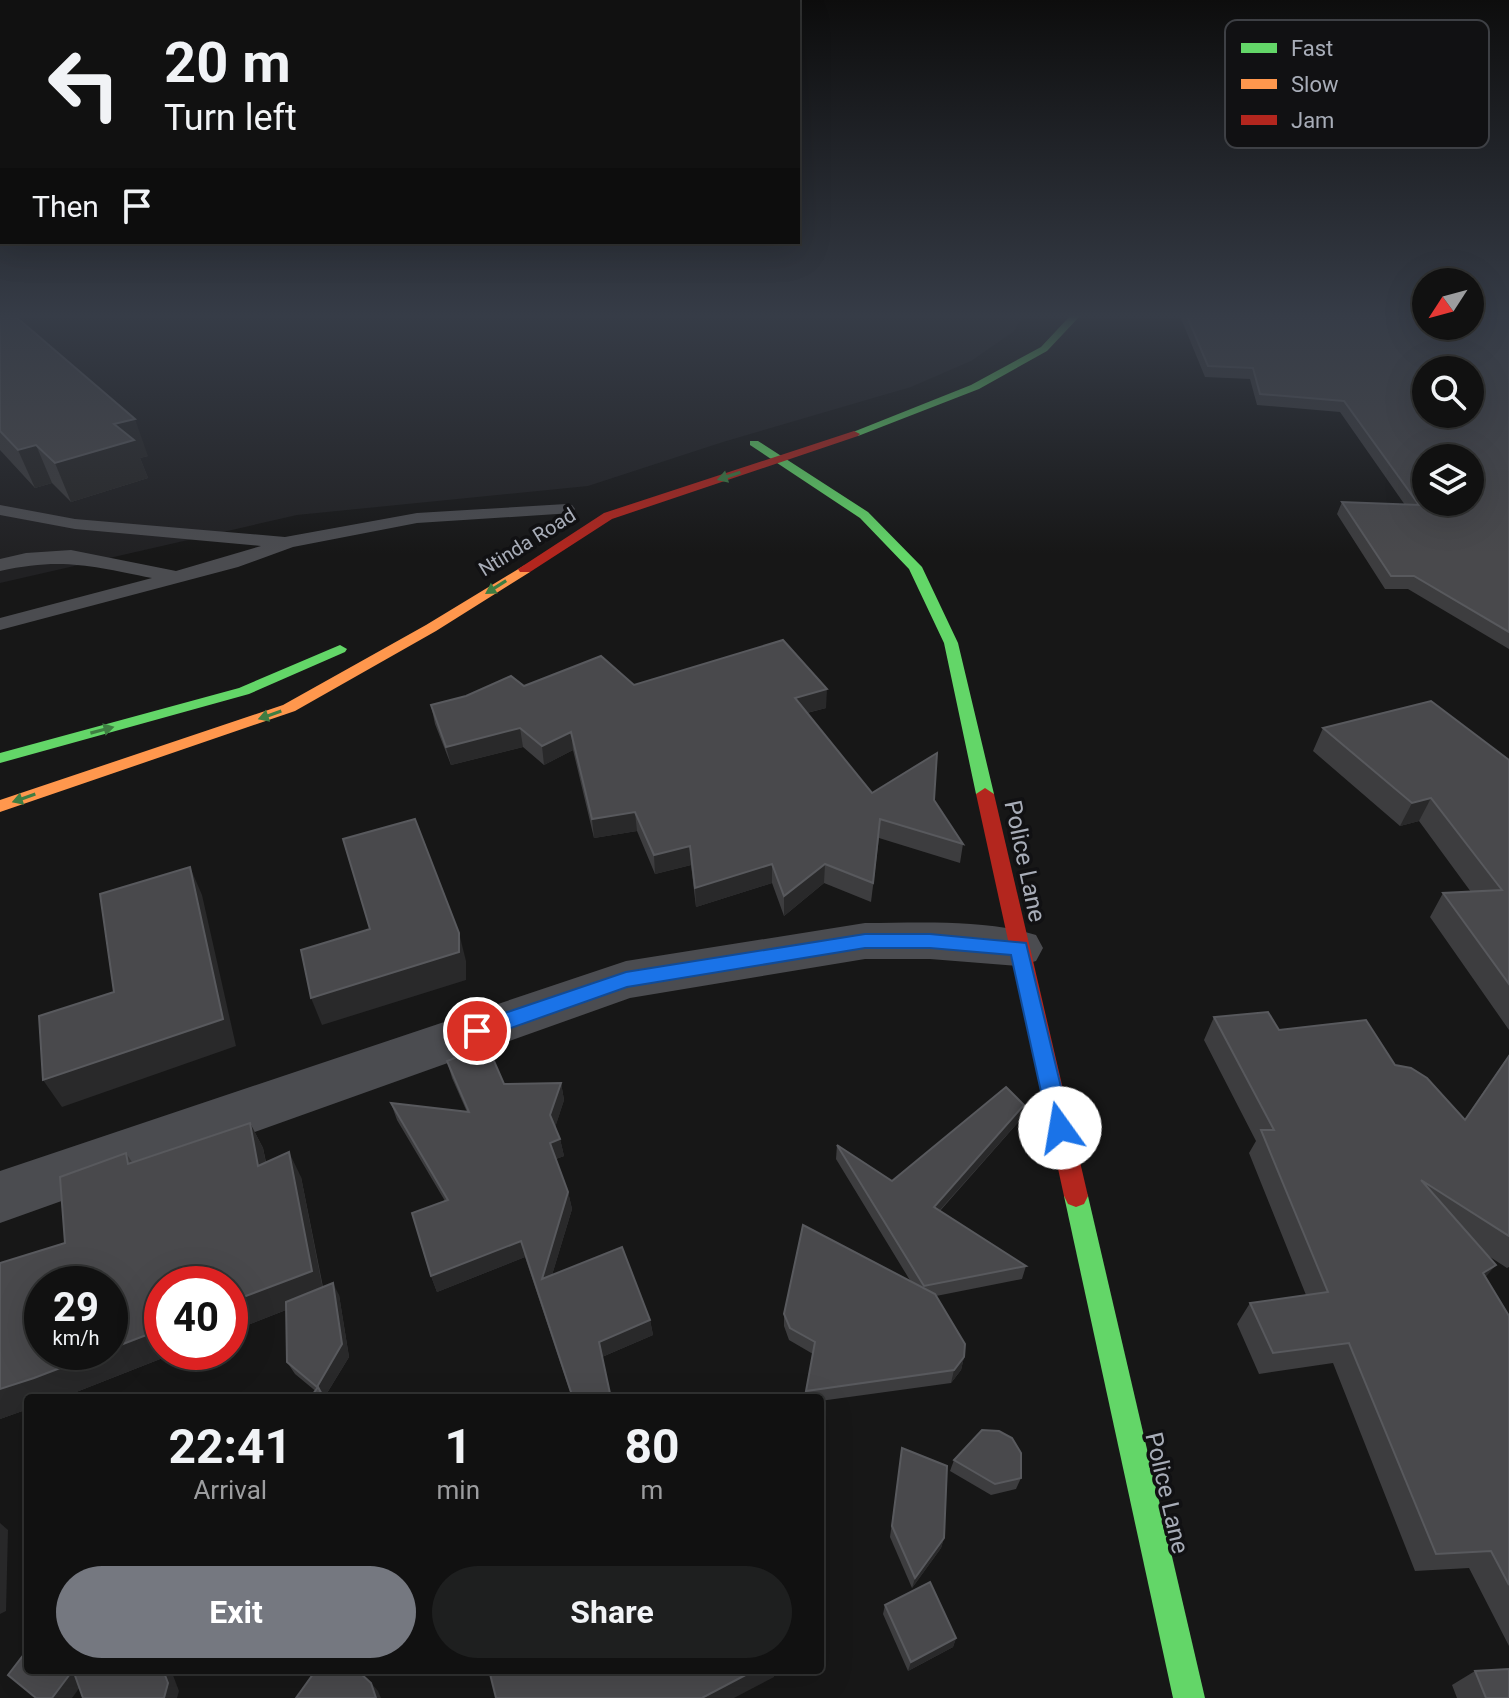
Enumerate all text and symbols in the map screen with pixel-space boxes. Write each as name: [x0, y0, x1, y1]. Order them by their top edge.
legend: [1225, 20, 1489, 148]
text: 20 m: [164, 30, 291, 96]
icon: left: [32, 32, 136, 136]
text: Fast: [1291, 36, 1333, 61]
text: Slow: [1291, 72, 1339, 97]
text: Turn left: [164, 97, 297, 139]
text: Jam: [1291, 108, 1334, 133]
icon: arrive: [115, 184, 159, 228]
text: Then: [32, 189, 99, 224]
north arrow: [1412, 268, 1484, 340]
map controls: [1412, 268, 1484, 516]
button: search: [1412, 356, 1484, 428]
button: layers: [1412, 444, 1484, 516]
one-way arrow: [717, 470, 741, 483]
street label: Ntinda Road: [474, 503, 580, 581]
one-way arrow: [485, 580, 507, 594]
one-way arrow: [258, 709, 282, 721]
one-way arrow: [90, 723, 115, 735]
one-way arrow: [11, 792, 35, 804]
street label: Police Lane: [998, 798, 1052, 924]
pin: [443, 997, 511, 1065]
icon: arrive: [455, 1009, 499, 1053]
position arrow: [1018, 1086, 1102, 1170]
speed limit sign: 40: [144, 1266, 248, 1370]
text: 29: [53, 1284, 99, 1331]
text: km/h: [53, 1326, 99, 1350]
text: 22:41: [168, 1418, 292, 1475]
text: 1: [445, 1418, 472, 1475]
text: 80: [624, 1418, 680, 1475]
street label: Police Lane: [1139, 1430, 1195, 1556]
text: Arrival: [193, 1475, 267, 1505]
text: min: [437, 1475, 480, 1505]
text: m: [641, 1475, 663, 1505]
button: Exit: [56, 1566, 416, 1658]
button: Share: [432, 1566, 792, 1658]

